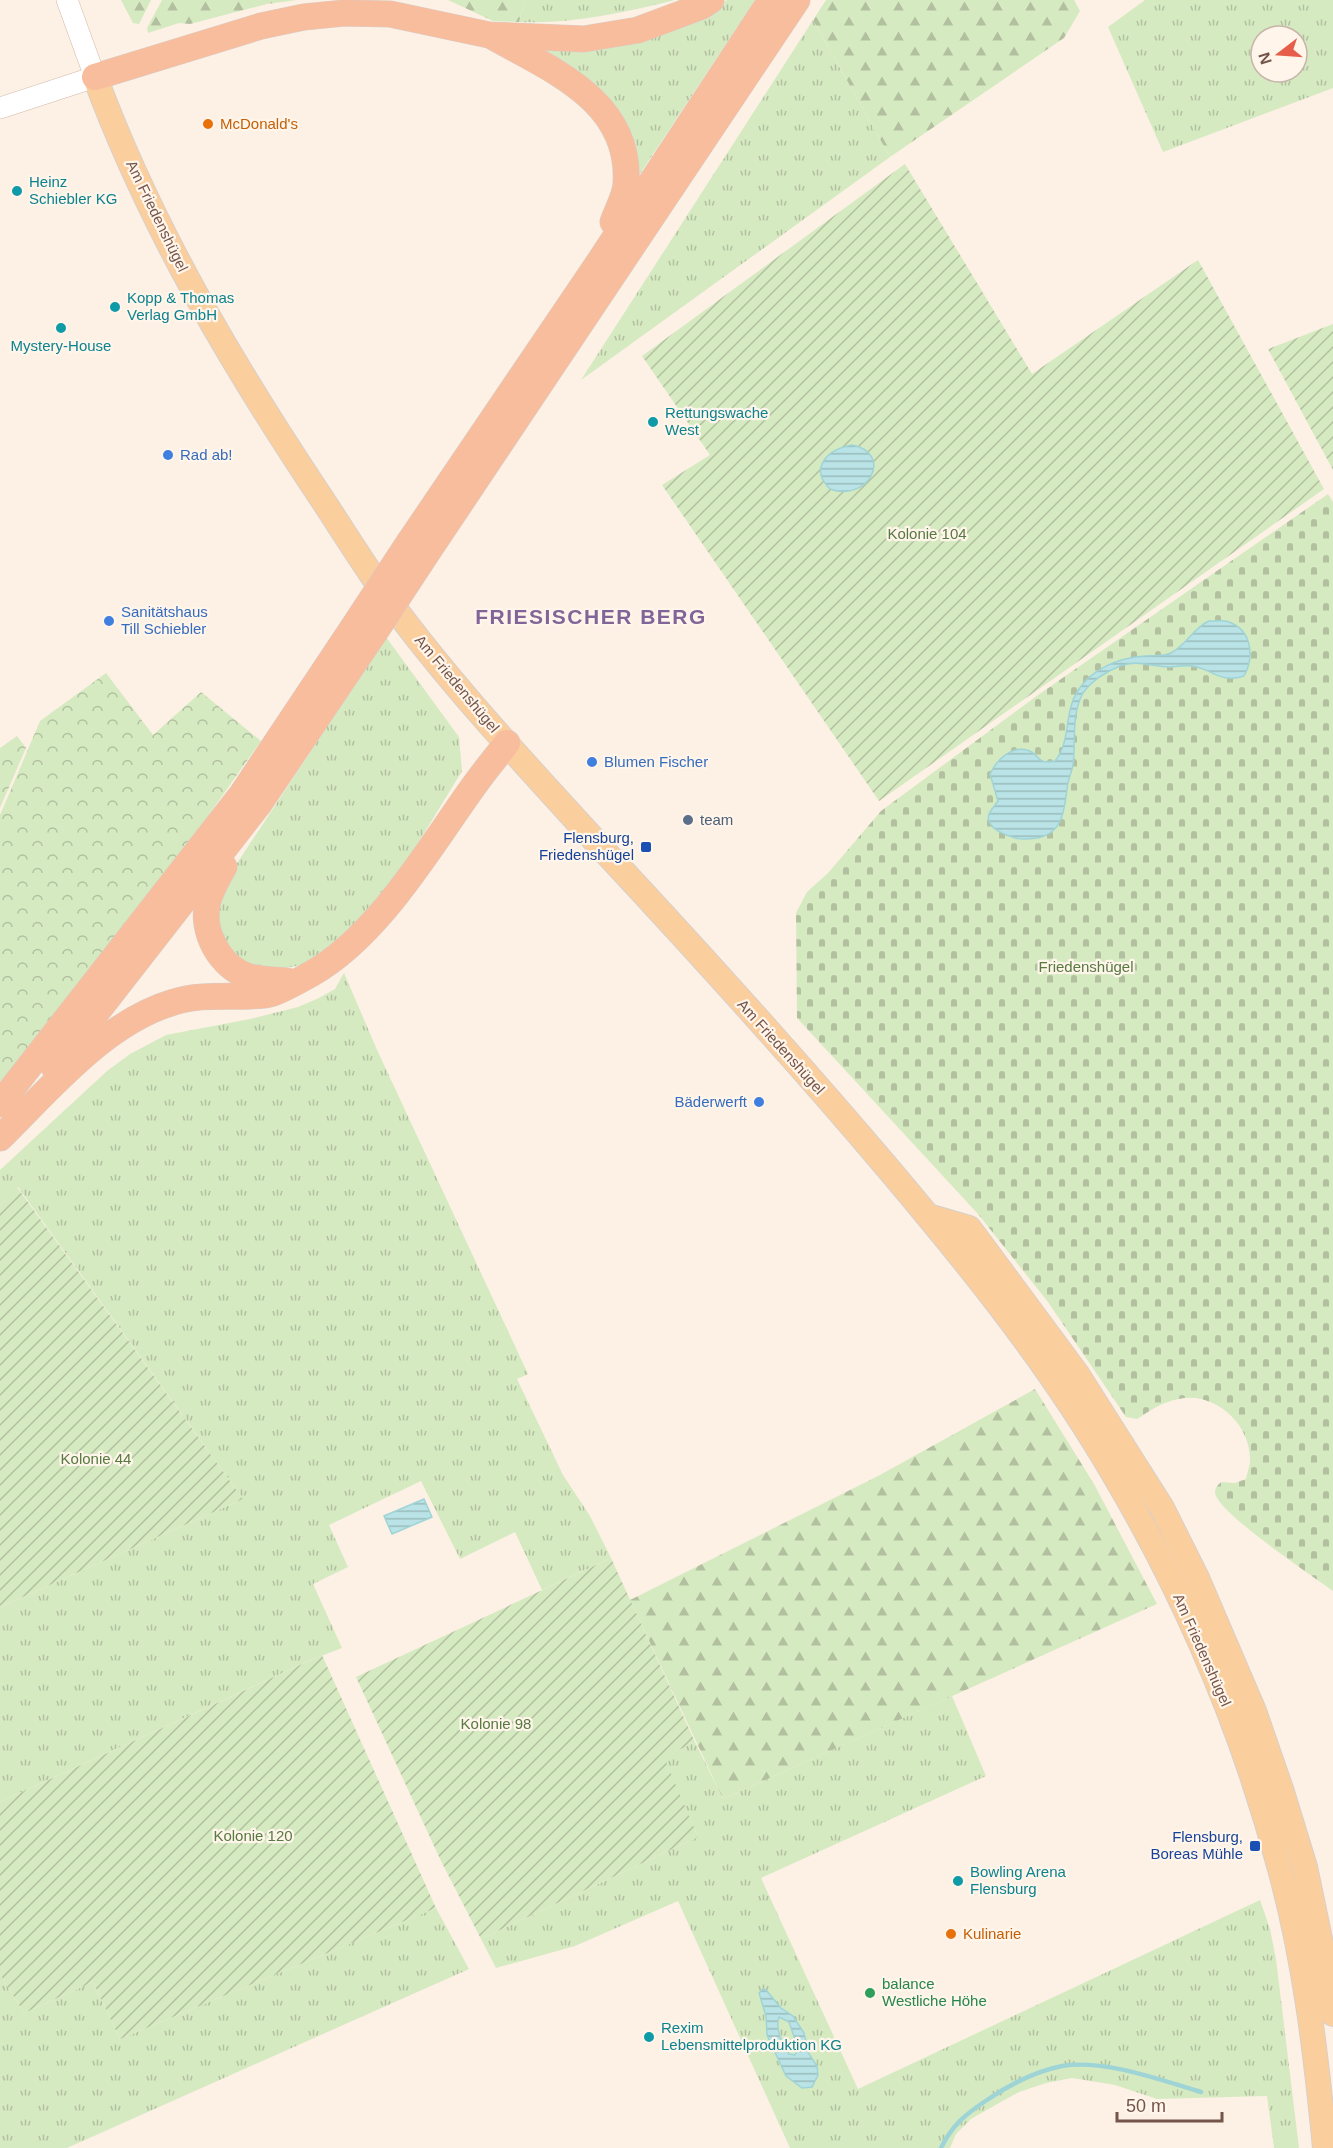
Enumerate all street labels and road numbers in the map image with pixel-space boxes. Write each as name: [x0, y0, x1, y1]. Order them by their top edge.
street label: Am Friedenshügel: [123, 157, 192, 274]
street label: Am Friedenshügel: [412, 632, 503, 736]
street label: Am Friedenshügel: [734, 996, 828, 1098]
street label: Am Friedenshügel: [1170, 1591, 1235, 1709]

